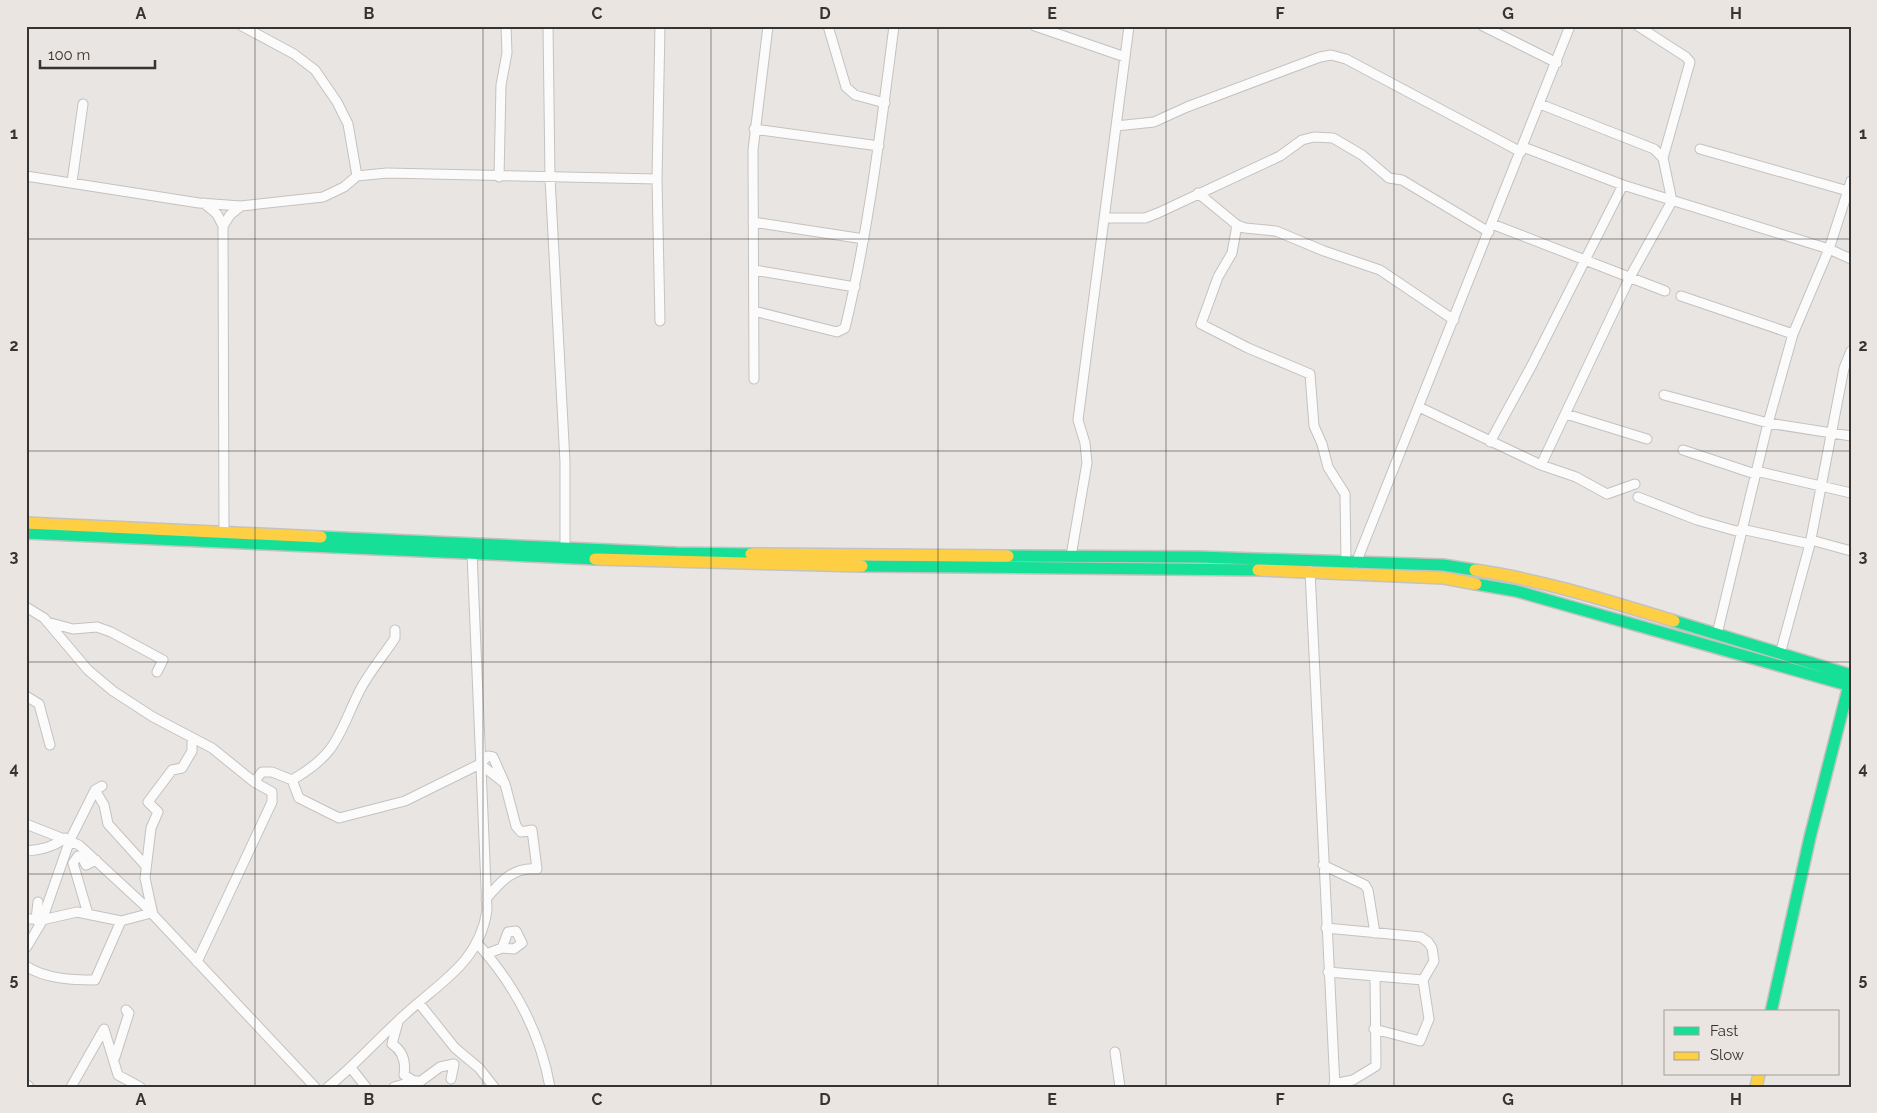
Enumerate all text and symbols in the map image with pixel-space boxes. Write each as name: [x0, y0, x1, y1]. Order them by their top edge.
text: A: [136, 4, 147, 23]
text: B: [364, 4, 375, 23]
text: C: [592, 4, 603, 23]
text: D: [819, 4, 831, 23]
text: E: [1047, 4, 1057, 23]
text: F: [1275, 4, 1285, 23]
text: G: [1502, 4, 1514, 23]
text: H: [1730, 4, 1742, 23]
scale bar: [40, 38, 155, 70]
text: 100 m: [48, 46, 90, 64]
text: 1: [10, 124, 18, 143]
text: 1: [1859, 124, 1867, 143]
text: 2: [9, 336, 19, 355]
text: 2: [1858, 336, 1868, 355]
text: 3: [10, 547, 19, 566]
text: 3: [1859, 547, 1868, 566]
text: 4: [9, 759, 19, 778]
text: 4: [1858, 759, 1868, 778]
text: 5: [10, 970, 19, 989]
text: 5: [1859, 970, 1868, 989]
legend: [1664, 1010, 1840, 1076]
text: Fast: [1710, 1022, 1738, 1040]
text: Slow: [1710, 1046, 1744, 1064]
text: A: [136, 1090, 147, 1109]
text: B: [364, 1090, 375, 1109]
text: C: [592, 1090, 603, 1109]
text: D: [819, 1090, 831, 1109]
text: E: [1047, 1090, 1057, 1109]
text: F: [1275, 1090, 1285, 1109]
text: G: [1502, 1090, 1514, 1109]
text: H: [1730, 1090, 1742, 1109]

